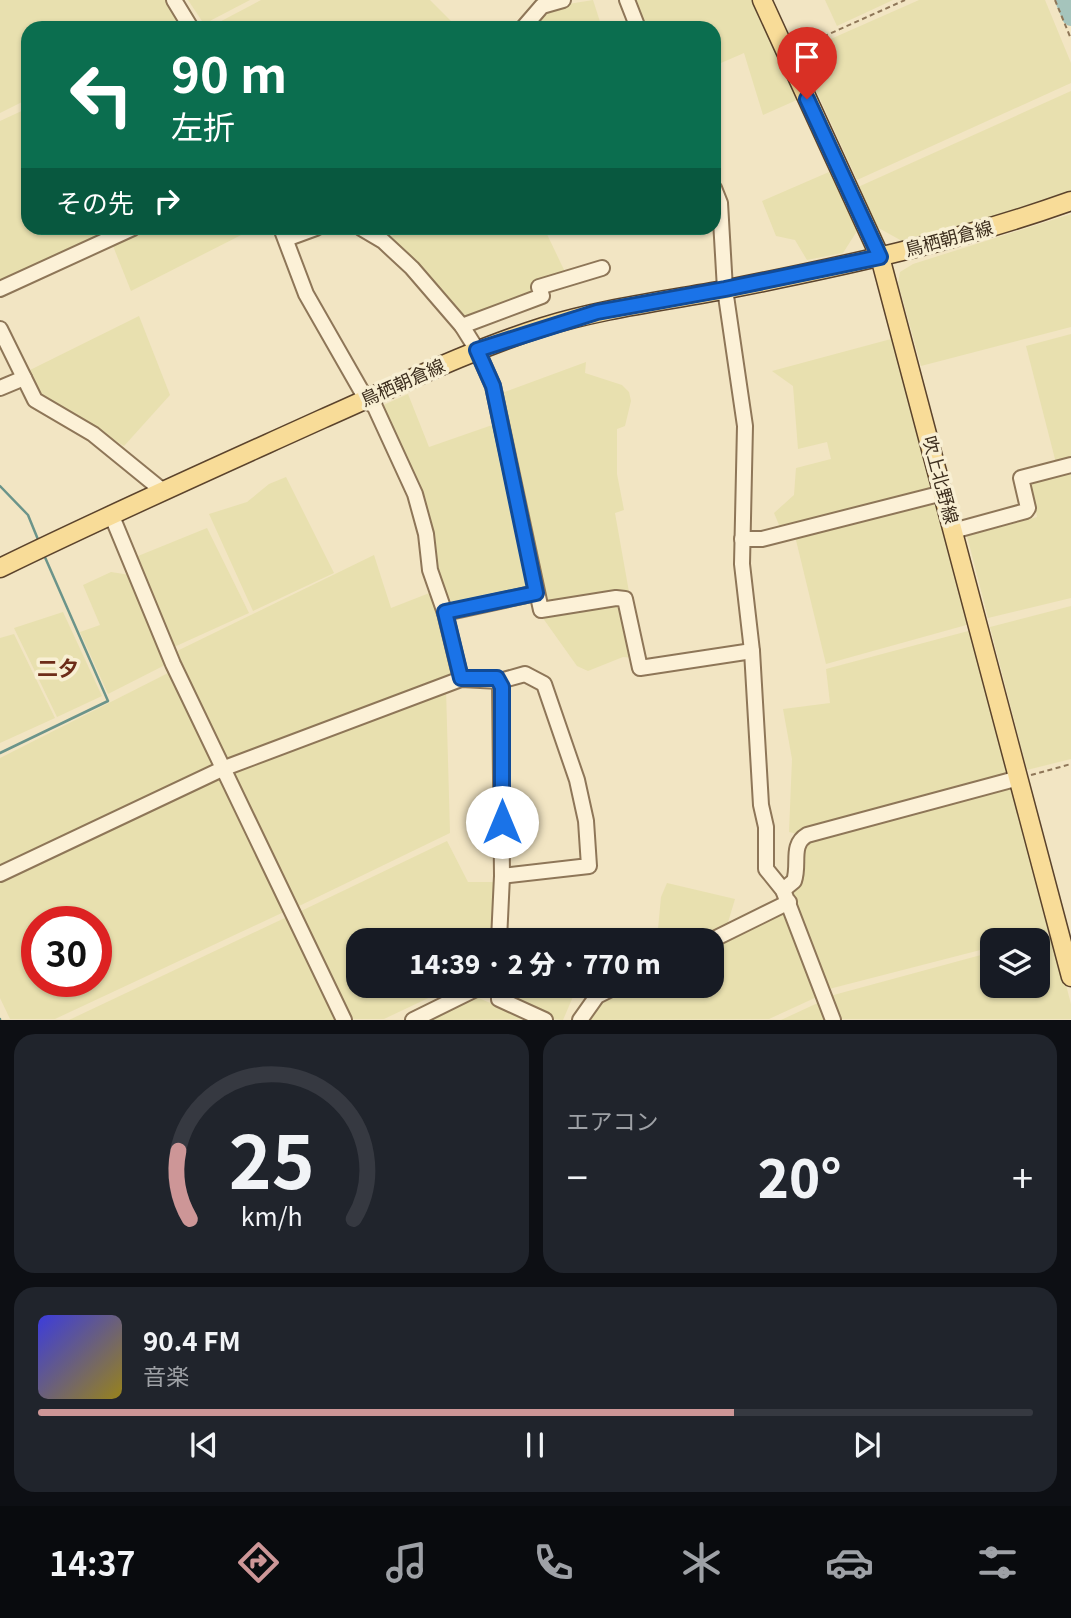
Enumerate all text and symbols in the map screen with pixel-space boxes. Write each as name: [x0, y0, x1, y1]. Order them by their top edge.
pin: [777, 27, 837, 99]
text: 90 m: [171, 36, 287, 107]
icon: arrive: [788, 38, 826, 76]
icon: left: [56, 49, 147, 140]
text: 左折: [171, 102, 235, 148]
icon: right: [148, 182, 186, 220]
text: その先: [56, 183, 134, 220]
street label: 鳥栖朝倉線: [902, 213, 995, 261]
street label: 鳥栖朝倉線: [356, 351, 449, 411]
street label: 吹上北野線: [918, 433, 966, 526]
district label: 二夕: [37, 652, 79, 682]
position arrow: [465, 785, 539, 859]
speed limit sign: 30: [21, 906, 112, 997]
map controls: [980, 928, 1050, 998]
button: layers: [980, 928, 1050, 998]
text: 14:39 · 2 分 · 770 m: [409, 944, 661, 981]
text: エアコン: [567, 1103, 659, 1137]
text: 25: [228, 1106, 314, 1211]
text: 20°: [758, 1138, 842, 1213]
text: −: [567, 1148, 588, 1203]
text: +: [1012, 1148, 1033, 1203]
text: km/h: [240, 1197, 302, 1233]
text: 90.4 FM: [143, 1321, 241, 1358]
text: 音楽: [143, 1358, 189, 1392]
icon: previous: [185, 1426, 223, 1464]
icon: pause: [516, 1426, 554, 1464]
icon: next: [848, 1426, 886, 1464]
icon: directions: [234, 1538, 283, 1587]
icon: music: [382, 1538, 431, 1587]
icon: phone: [529, 1538, 578, 1587]
icon: climate: [677, 1538, 726, 1587]
icon: car: [825, 1538, 874, 1587]
icon: filters: [973, 1538, 1022, 1587]
text: 14:37: [49, 1539, 135, 1585]

